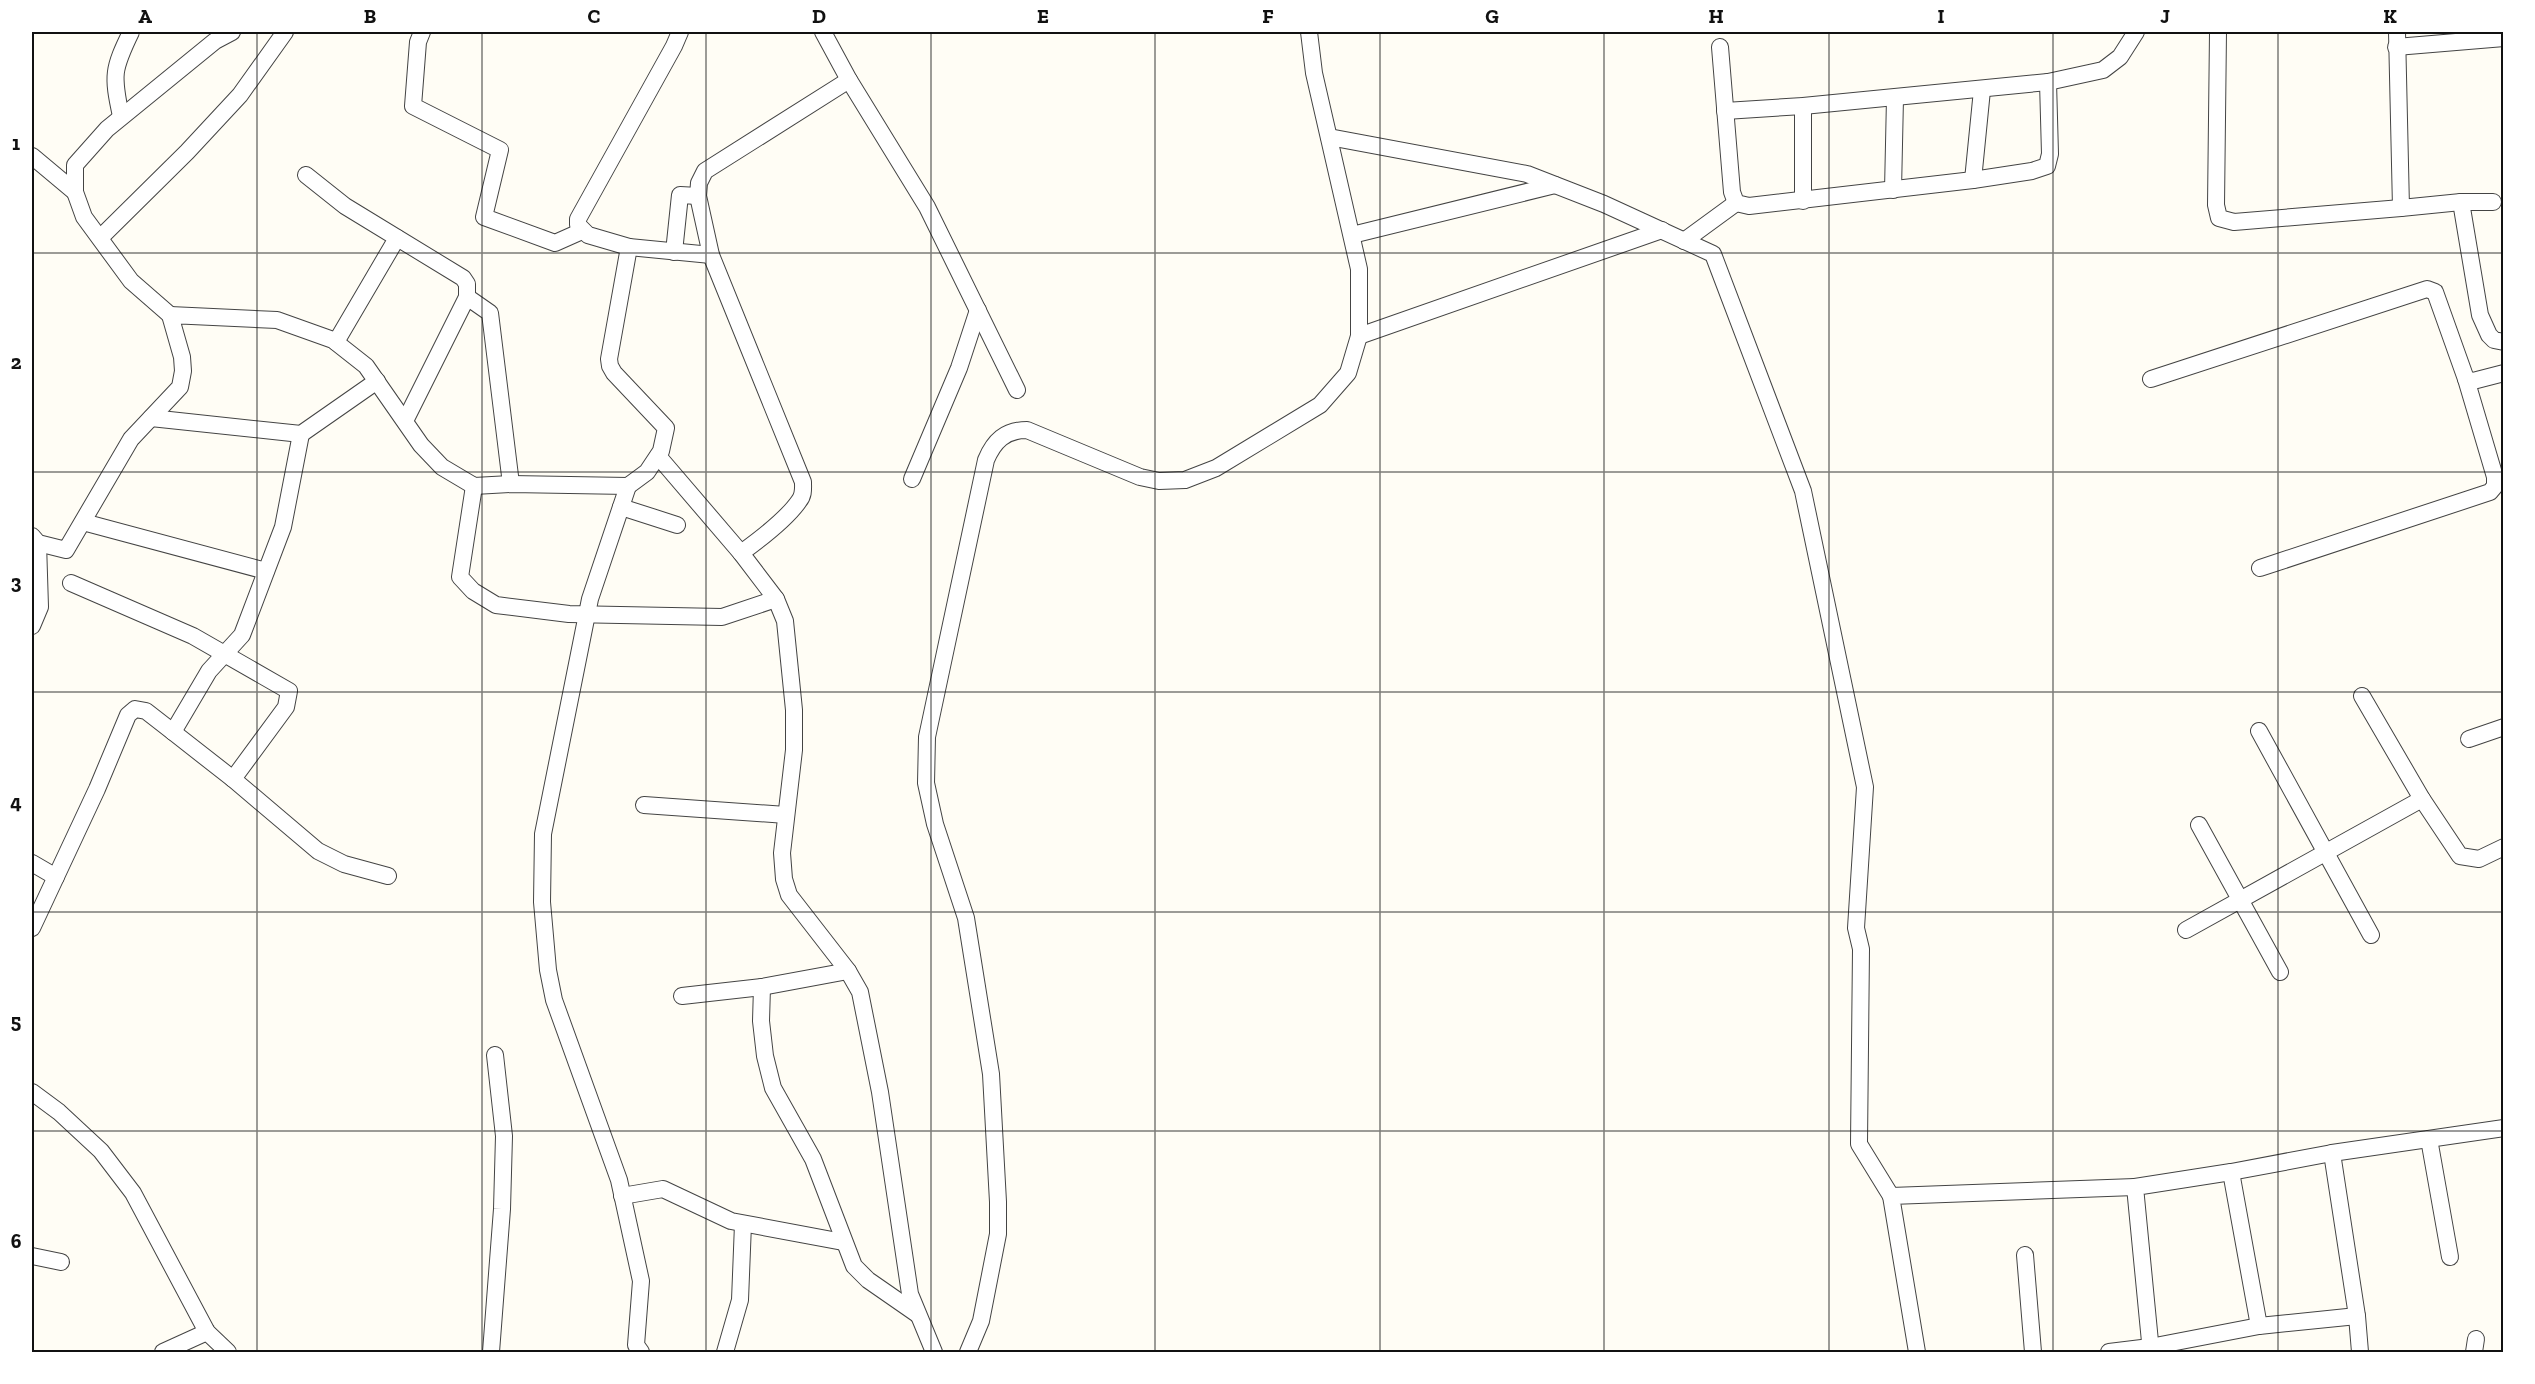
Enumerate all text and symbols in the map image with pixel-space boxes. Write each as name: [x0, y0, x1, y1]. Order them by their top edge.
text: A: [138, 4, 152, 28]
text: B: [364, 4, 376, 28]
text: C: [588, 4, 601, 28]
text: D: [812, 4, 826, 28]
text: E: [1037, 4, 1049, 28]
text: F: [1262, 4, 1274, 28]
text: G: [1485, 4, 1499, 28]
text: H: [1708, 4, 1724, 28]
text: I: [1937, 4, 1945, 28]
text: J: [2160, 4, 2170, 28]
text: K: [2383, 4, 2397, 28]
text: 1: [12, 131, 20, 155]
text: 2: [11, 350, 22, 374]
text: 3: [11, 570, 22, 594]
text: 4: [10, 790, 22, 814]
text: 5: [11, 1009, 21, 1033]
text: 6: [11, 1229, 22, 1253]

